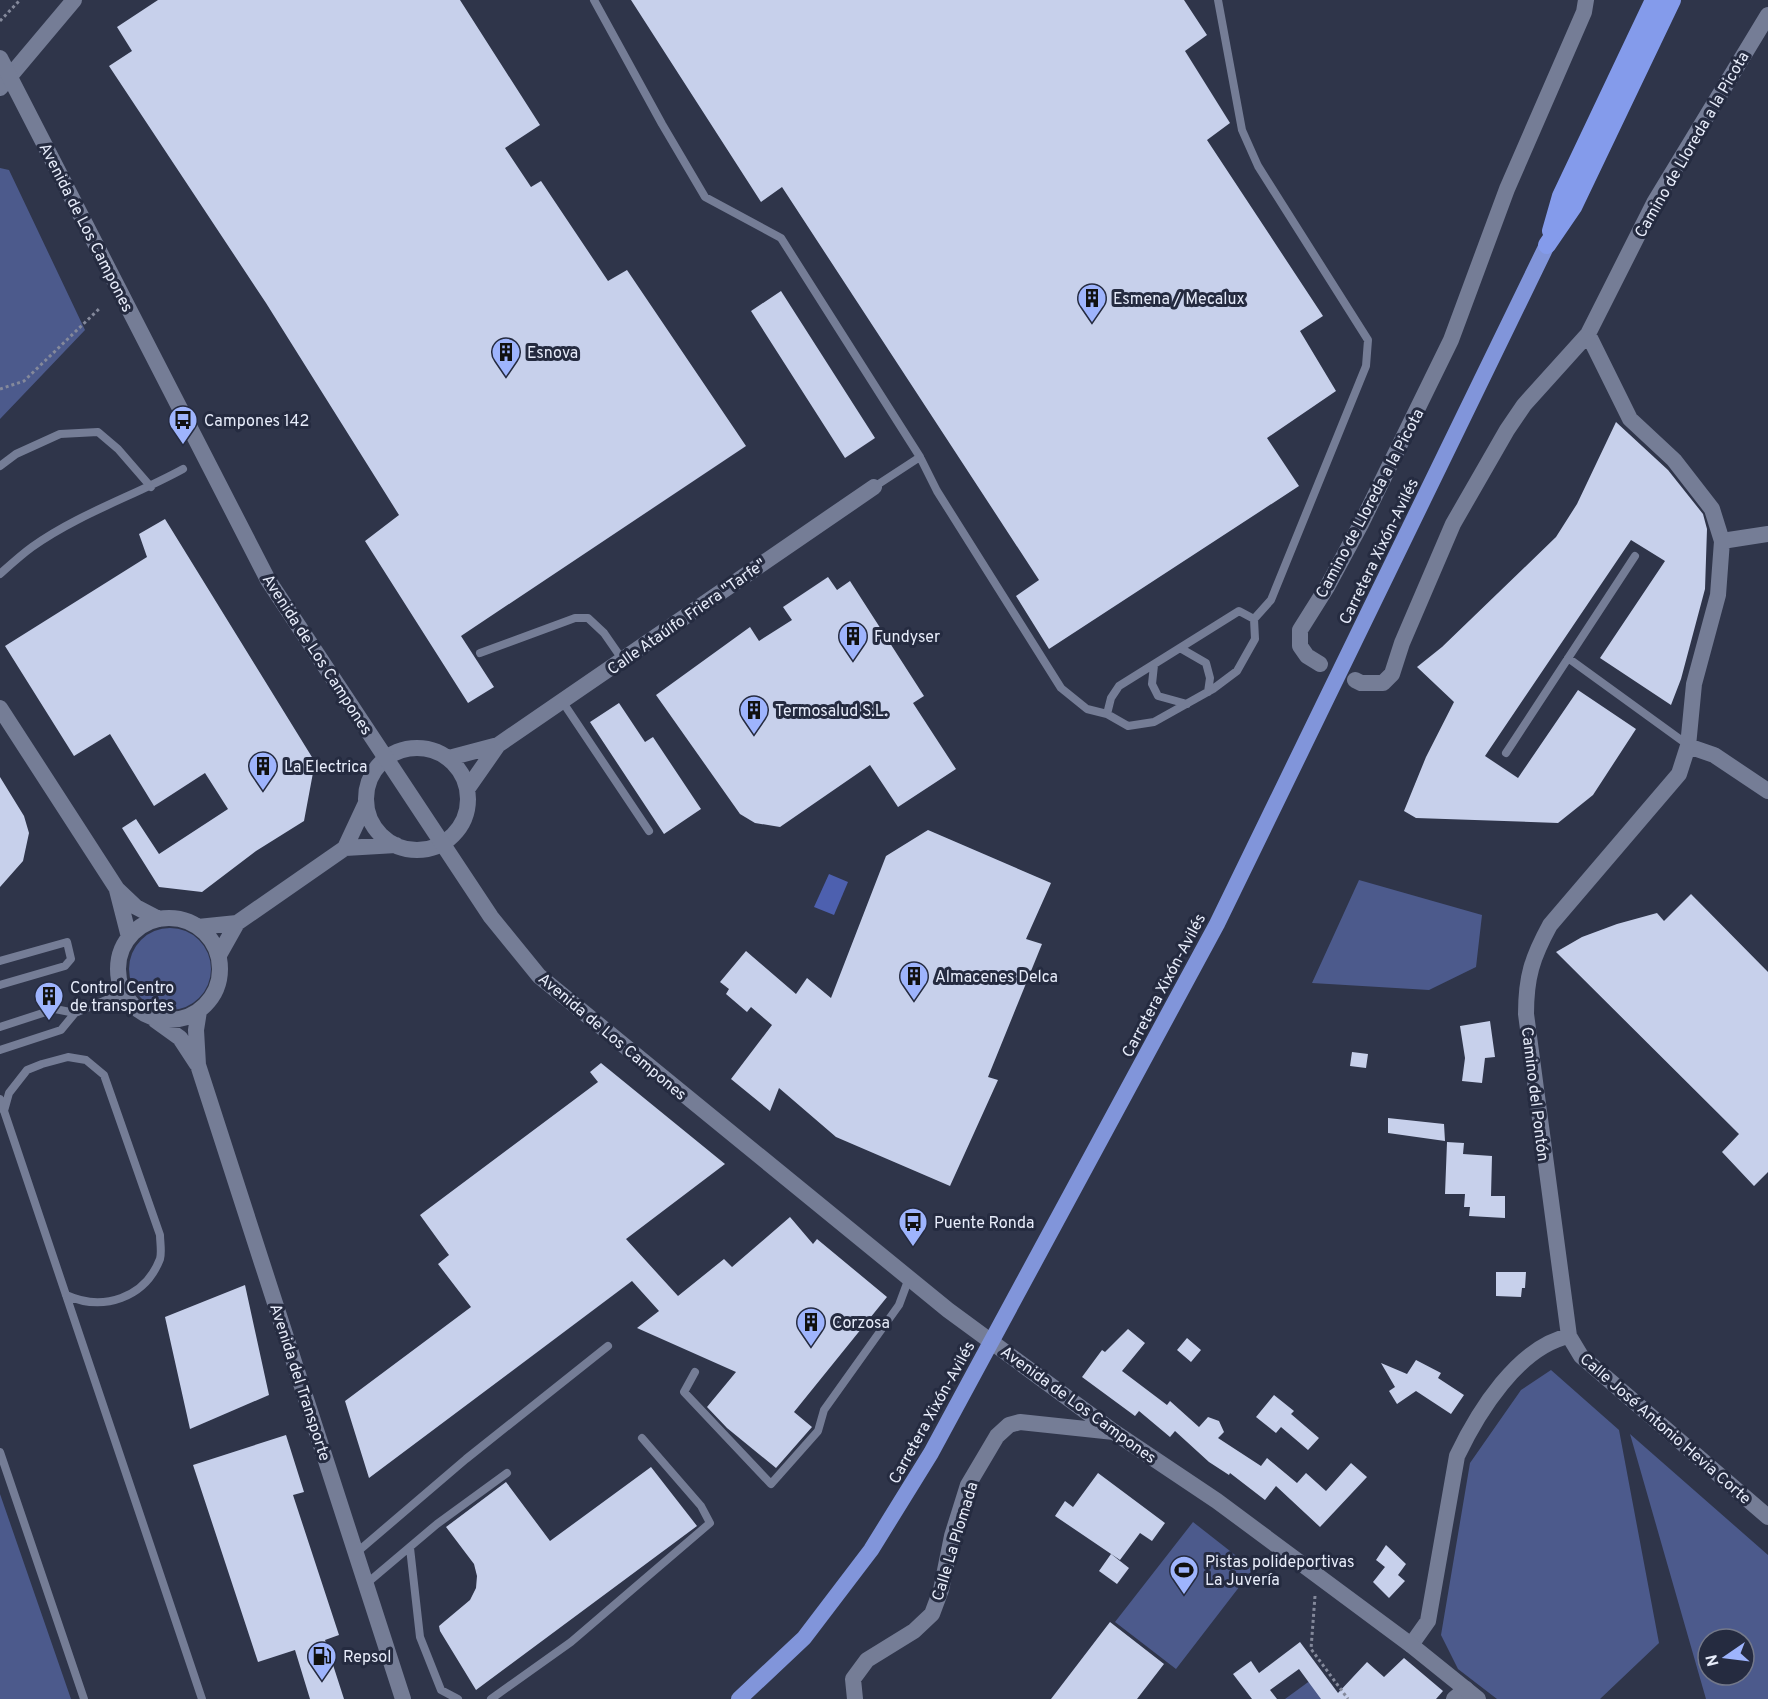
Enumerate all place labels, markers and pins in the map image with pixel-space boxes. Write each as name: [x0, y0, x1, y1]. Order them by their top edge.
building icon: Esmena / Mecalux: [1076, 282, 1108, 324]
place label: Esmena / Mecalux: [1113, 290, 1245, 310]
building icon: Esnova: [490, 336, 522, 378]
place label: Esnova: [527, 344, 578, 364]
bus stop icon: Campones 142: [167, 404, 199, 446]
place label: Campones 142: [204, 412, 309, 432]
building icon: Fundyser: [837, 620, 869, 662]
place label: Fundyser: [874, 628, 940, 648]
building icon: Termosalud S.L.: [738, 694, 770, 736]
place label: Termosalud S.L.: [775, 702, 888, 722]
building icon: La Electrica: [247, 750, 279, 792]
place label: La Electrica: [284, 758, 368, 778]
building icon: Almacenes Delca: [898, 960, 930, 1002]
place label: Almacenes Delca: [935, 968, 1058, 988]
place label: Control Centro de transportes: [70, 979, 174, 1017]
building icon: Control Centro de transportes: [33, 980, 65, 1022]
bus stop icon: Puente Ronda: [897, 1206, 929, 1248]
place label: Puente Ronda: [934, 1214, 1034, 1234]
building icon: Corzosa: [795, 1306, 827, 1348]
place label: Corzosa: [832, 1314, 890, 1334]
place label: Pistas polideportivas La Juvería: [1205, 1553, 1355, 1591]
sports icon: Pistas polideportivas La Juvería: [1168, 1554, 1200, 1596]
fuel station icon: Repsol: [306, 1640, 338, 1682]
place label: Repsol: [343, 1648, 391, 1668]

